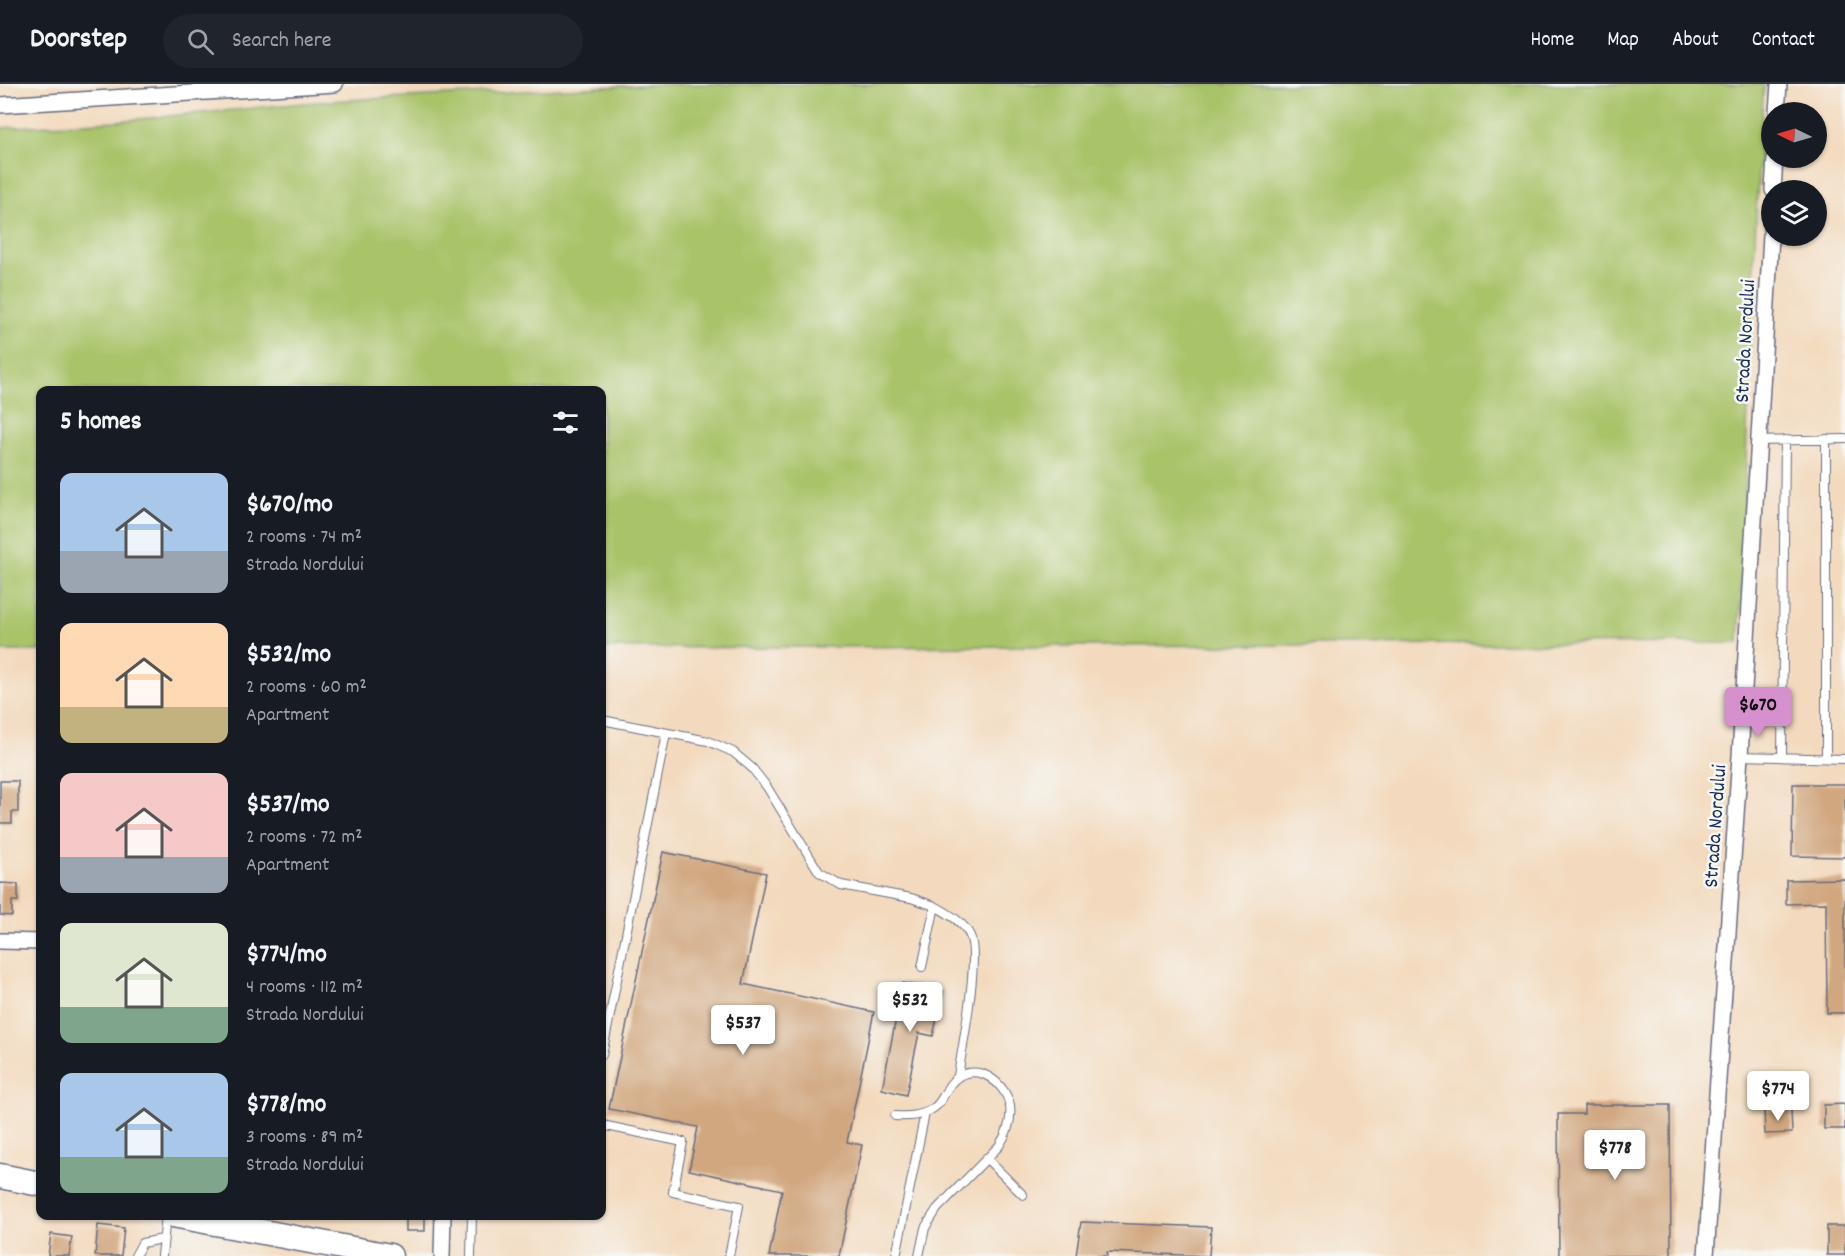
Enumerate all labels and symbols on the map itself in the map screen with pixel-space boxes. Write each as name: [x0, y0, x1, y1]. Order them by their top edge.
north arrow: [1761, 102, 1827, 168]
street label: Strada Nordului: [1729, 279, 1765, 404]
pin: $670: [1722, 687, 1794, 738]
street label: Strada Nordului: [1698, 763, 1736, 889]
pin: $532: [874, 982, 946, 1033]
pin: $537: [707, 1005, 779, 1056]
pin: $774: [1742, 1071, 1814, 1122]
pin: $778: [1579, 1130, 1651, 1181]

